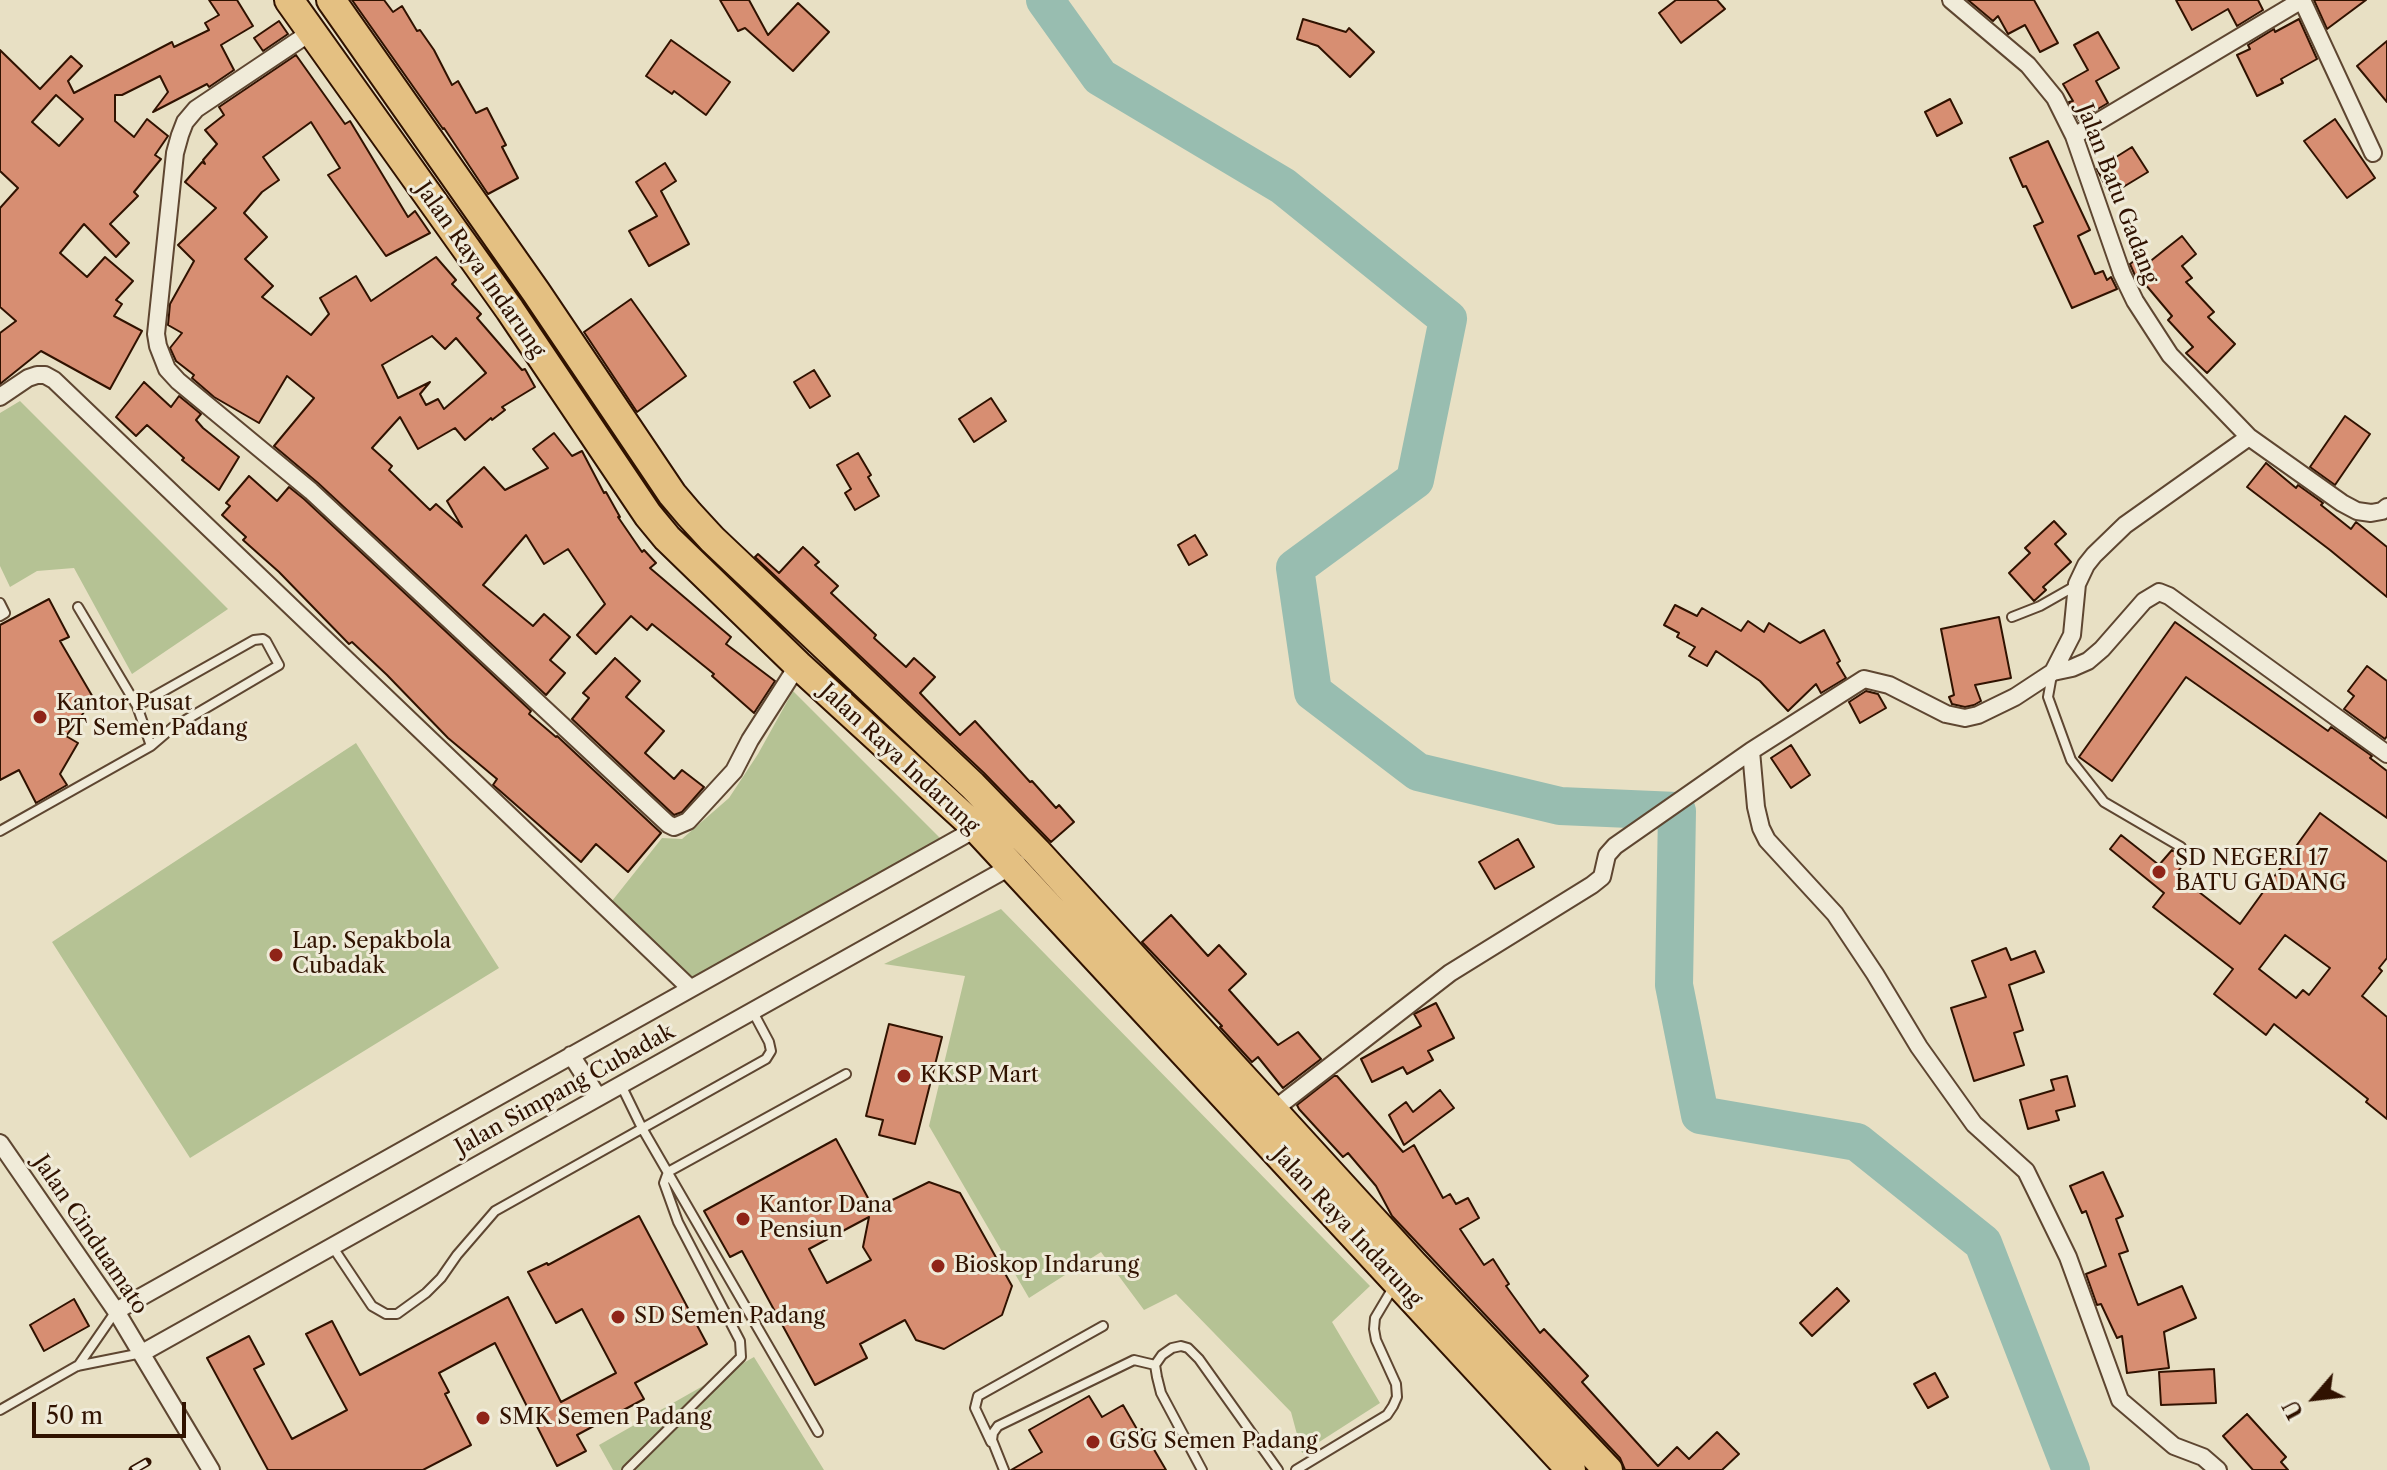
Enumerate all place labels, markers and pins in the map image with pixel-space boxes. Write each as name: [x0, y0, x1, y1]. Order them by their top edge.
place label: Kantor Pusat PT Semen Padang: [56, 691, 247, 742]
marker: Kantor Pusat PT Semen Padang: [31, 708, 49, 726]
place label: SD NEGERI 17 BATU GADANG: [2175, 846, 2347, 898]
marker: SD NEGERI 17 BATU GADANG: [2150, 863, 2168, 881]
place label: Lap. Sepakbola Cubadak: [292, 929, 451, 980]
marker: Lap. Sepakbola Cubadak: [267, 946, 285, 964]
place label: KKSP Mart: [920, 1063, 1038, 1089]
marker: KKSP Mart: [895, 1067, 913, 1085]
place label: Kantor Dana Pensiun: [759, 1193, 893, 1244]
marker: Kantor Dana Pensiun: [734, 1210, 752, 1228]
place label: Bioskop Indarung: [954, 1253, 1139, 1279]
marker: Bioskop Indarung: [929, 1257, 947, 1275]
place label: SD Semen Padang: [634, 1304, 825, 1330]
marker: SD Semen Padang: [609, 1308, 627, 1326]
place label: SMK Semen Padang: [499, 1405, 711, 1431]
marker: SMK Semen Padang: [474, 1409, 492, 1427]
place label: GSG Semen Padang: [1109, 1429, 1318, 1455]
marker: GSG Semen Padang: [1084, 1433, 1102, 1451]

